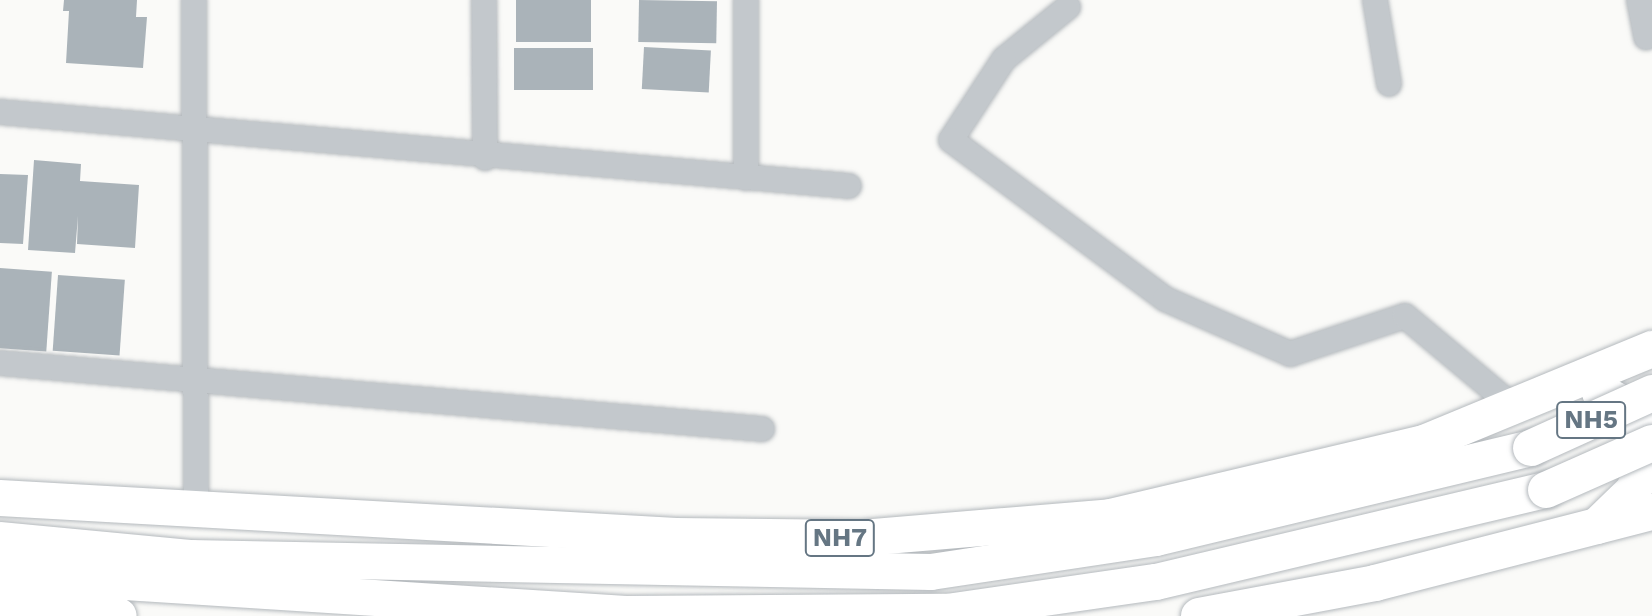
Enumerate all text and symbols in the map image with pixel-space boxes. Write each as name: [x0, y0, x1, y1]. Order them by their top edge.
road number: NH5: [1555, 398, 1627, 442]
road number: NH7: [804, 516, 876, 560]

